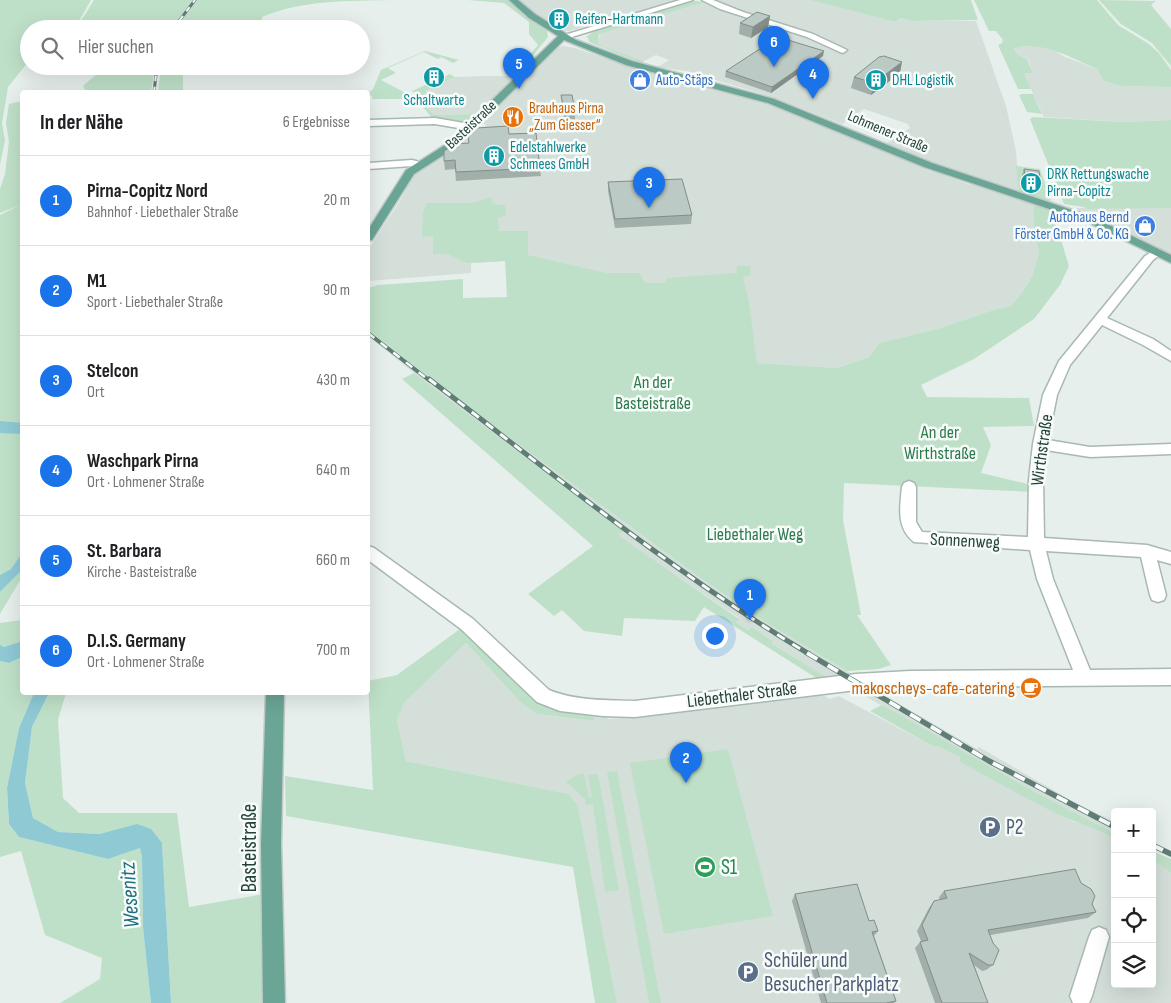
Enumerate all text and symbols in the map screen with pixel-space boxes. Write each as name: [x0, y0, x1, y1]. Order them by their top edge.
building icon: Reifen-Hartmann: [547, 7, 571, 31]
place label: Reifen-Hartmann: [575, 10, 663, 29]
search box: [20, 20, 370, 75]
pin: 6: [758, 26, 790, 67]
icon: search: [38, 34, 66, 62]
text: Hier suchen: [78, 36, 154, 59]
pin: 5: [503, 48, 535, 89]
pin: 4: [797, 58, 829, 99]
building icon: Schaltwarte: [422, 65, 446, 89]
shop icon: Auto-Stäps: [628, 68, 652, 92]
building icon: DHL Logistik: [864, 68, 888, 92]
place label: Auto-Stäps: [655, 71, 713, 90]
place label: DHL Logistik: [892, 71, 954, 90]
place label: Schaltwarte: [404, 91, 464, 110]
street label: Basteistraße: [441, 96, 501, 154]
place label: Brauhaus Pirna „Zum Giesser“: [529, 99, 604, 135]
restaurant icon: Brauhaus Pirna „Zum Giesser“: [501, 105, 525, 129]
street label: Lohmener Straße: [845, 106, 931, 158]
text: In der Nähe: [40, 110, 123, 135]
text: 6 Ergebnisse: [283, 113, 350, 132]
place label: Edelstahlwerke Schmees GmbH: [510, 138, 589, 174]
building icon: Edelstahlwerke Schmees GmbH: [482, 144, 506, 168]
place label: DRK Rettungswache Pirna-Copitz: [1047, 165, 1149, 201]
pin: 3: [633, 167, 665, 208]
building icon: DRK Rettungswache Pirna-Copitz: [1019, 171, 1043, 195]
text: Pirna-Copitz Nord: [87, 180, 208, 203]
text: 1: [53, 191, 59, 210]
text: 20 m: [323, 191, 350, 210]
text: Bahnhof · Liebethaler Straße: [87, 203, 239, 222]
place label: Autohaus Bernd Förster GmbH & Co. KG: [1015, 208, 1129, 244]
shop icon: Autohaus Bernd Förster GmbH & Co. KG: [1133, 214, 1157, 238]
text: M1: [87, 270, 106, 293]
text: 2: [52, 281, 60, 300]
text: 90 m: [323, 281, 350, 300]
text: Sport · Liebethaler Straße: [87, 293, 223, 312]
text: Stelcon: [87, 360, 138, 383]
text: 3: [52, 371, 60, 390]
text: 430 m: [317, 371, 350, 390]
park label: An der Basteistraße: [615, 372, 691, 414]
text: Ort: [87, 383, 105, 402]
street label: Wirthstraße: [1027, 413, 1057, 487]
park label: An der Wirthstraße: [904, 422, 976, 464]
text: Waschpark Pirna: [87, 450, 199, 473]
text: 4: [52, 461, 60, 480]
text: 640 m: [316, 461, 350, 480]
text: Ort · Lohmener Straße: [87, 473, 205, 492]
park label: Liebethaler Weg: [707, 524, 803, 545]
street label: Sonnenweg: [930, 529, 1000, 553]
text: St. Barbara: [87, 540, 162, 563]
text: 5: [52, 551, 60, 570]
text: 660 m: [316, 551, 350, 570]
text: Kirche · Basteistraße: [87, 563, 197, 582]
pin: 1: [734, 579, 766, 620]
your location: [702, 623, 728, 649]
text: D.I.S. Germany: [87, 630, 186, 653]
text: 6: [52, 641, 60, 660]
text: 700 m: [317, 641, 350, 660]
text: Ort · Lohmener Straße: [87, 653, 205, 672]
cafe icon: makoscheys-cafe-catering: [1019, 676, 1043, 700]
street label: Liebethaler Straße: [686, 678, 798, 712]
place label: makoscheys-cafe-catering: [852, 678, 1015, 699]
pin: 2: [670, 742, 702, 783]
street label: Basteistraße: [237, 804, 262, 892]
map controls: [1111, 808, 1156, 988]
button: +: [1111, 808, 1156, 853]
parking icon: P2: [978, 815, 1002, 839]
place label: P2: [1006, 815, 1023, 840]
button: −: [1111, 853, 1156, 898]
sports icon: S1: [693, 855, 717, 879]
place label: S1: [721, 855, 738, 880]
water label: Wesenitz: [114, 860, 146, 929]
button: locate: [1111, 898, 1156, 943]
button: layers: [1111, 943, 1156, 988]
place label: Schüler und Besucher Parkplatz: [764, 948, 899, 997]
parking icon: Schüler und Besucher Parkplatz: [736, 960, 760, 984]

